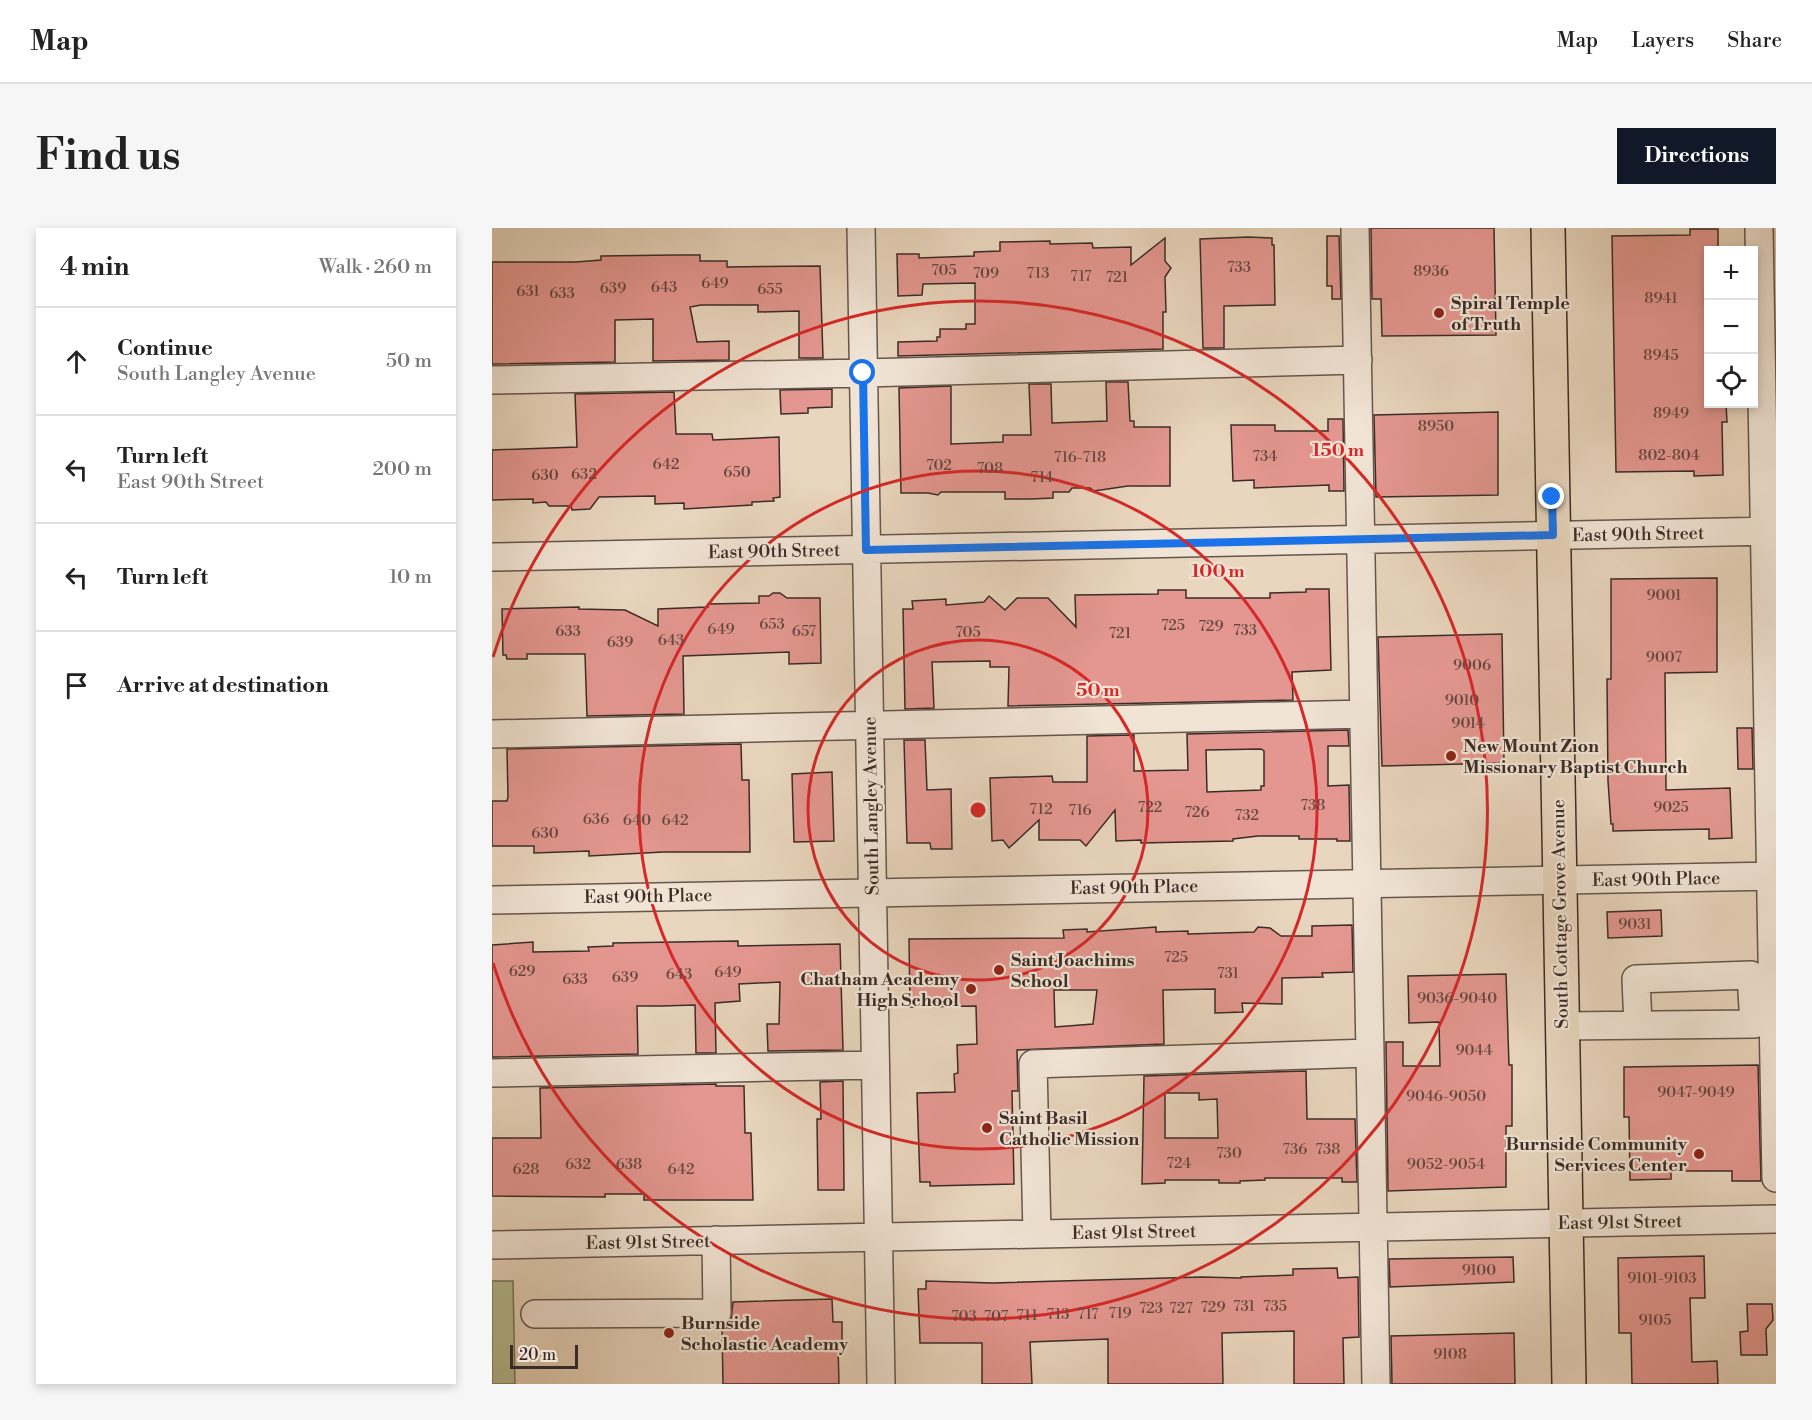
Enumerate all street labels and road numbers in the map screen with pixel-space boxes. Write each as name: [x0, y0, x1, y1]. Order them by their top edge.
street label: East 90th Street: [1572, 522, 1705, 547]
street label: East 90th Street: [708, 539, 841, 564]
street label: South Langley Avenue: [858, 716, 885, 896]
street label: South Cottage Grove Avenue: [1547, 799, 1574, 1029]
street label: East 90th Place: [1592, 867, 1720, 892]
street label: East 90th Place: [1070, 875, 1198, 900]
street label: East 90th Place: [584, 884, 712, 909]
street label: East 91st Street: [1557, 1210, 1683, 1235]
street label: East 91st Street: [1071, 1220, 1197, 1245]
street label: East 91st Street: [585, 1230, 711, 1255]

